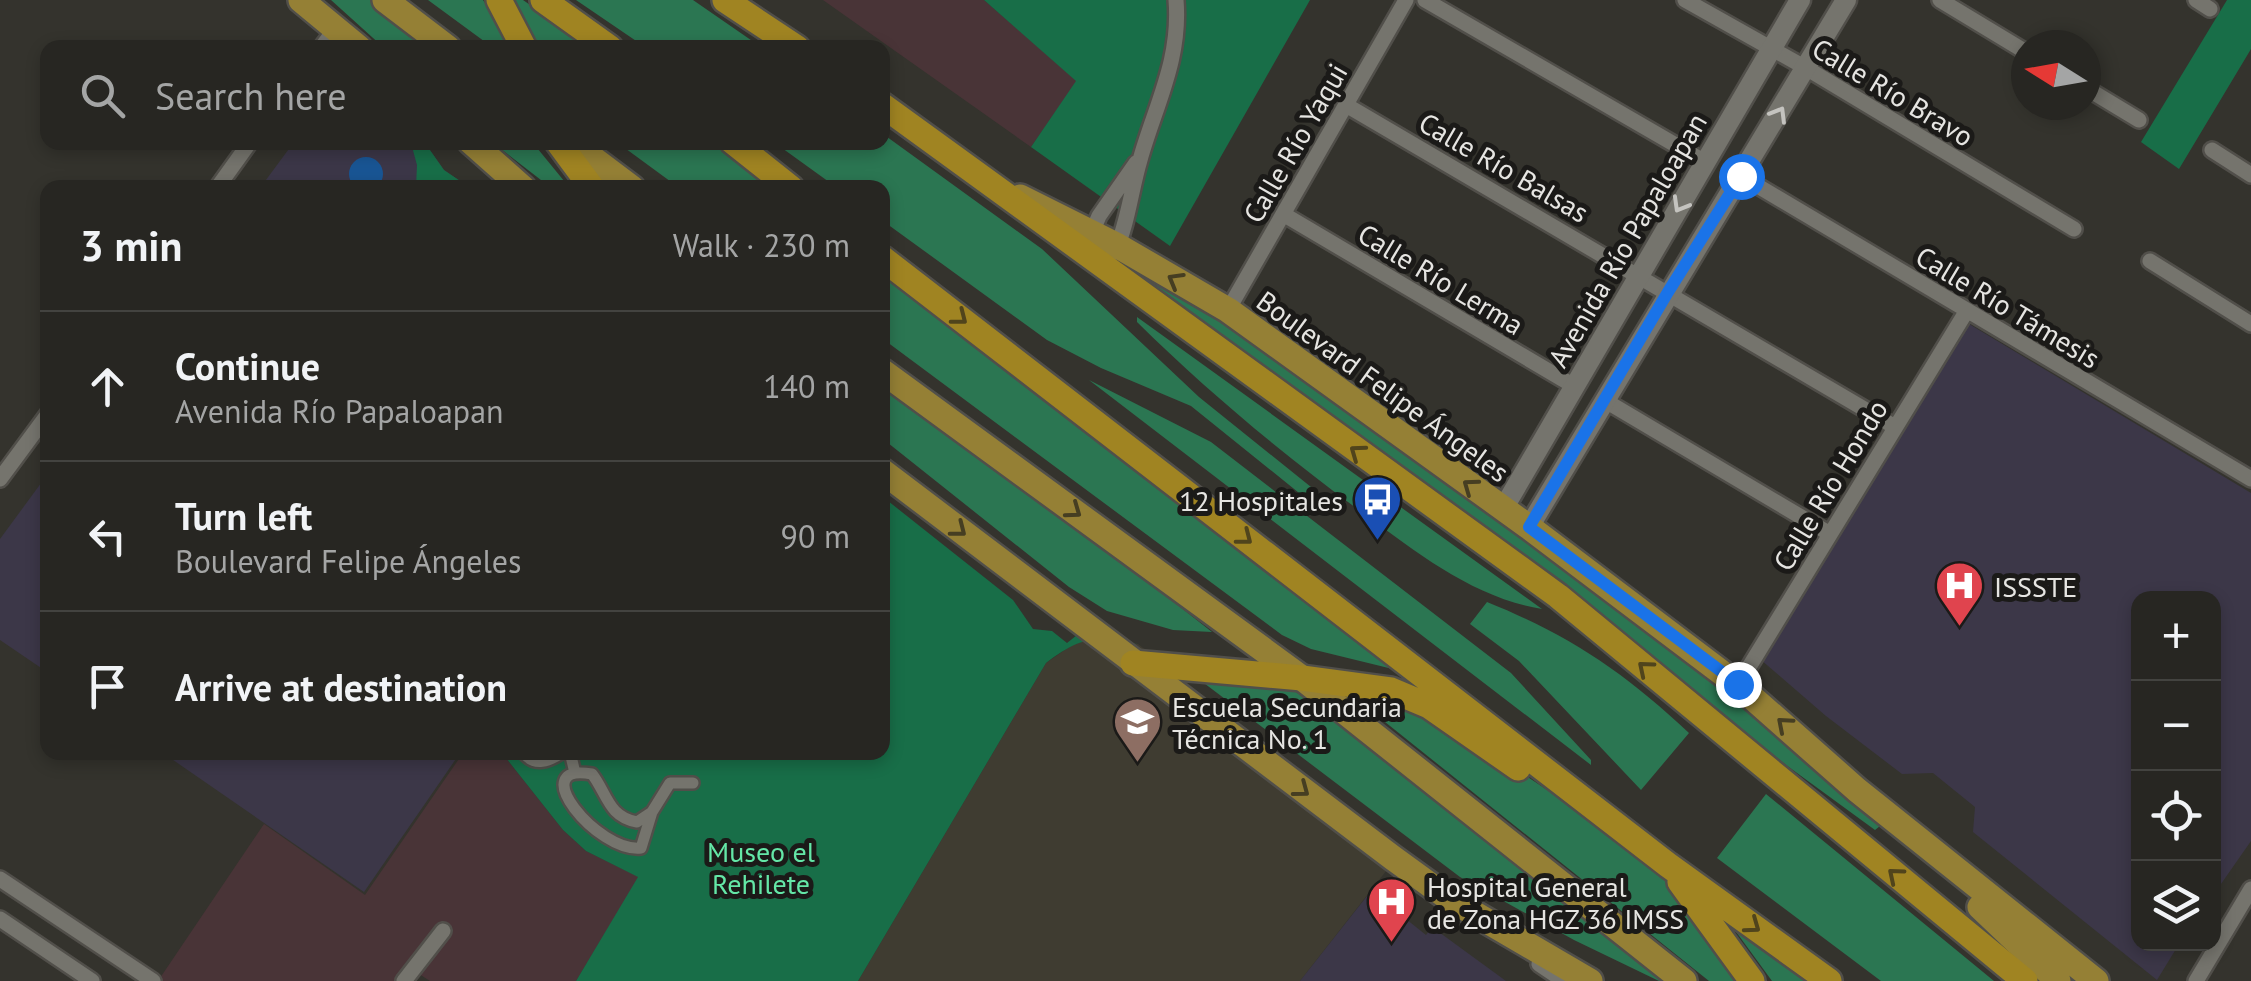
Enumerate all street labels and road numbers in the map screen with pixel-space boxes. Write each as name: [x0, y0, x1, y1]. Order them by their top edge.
street label: Calle Río Bravo: [1806, 29, 1980, 155]
street label: Calle Río Yaqui: [1234, 57, 1356, 229]
street label: Calle Río Balsas: [1413, 104, 1595, 230]
street label: Avenida Río Papaloapan: [1539, 106, 1715, 374]
street label: Calle Río Lerma: [1351, 215, 1531, 343]
street label: Calle Río Támesis: [1909, 238, 2107, 376]
street label: Boulevard Felipe Ángeles: [1249, 282, 1517, 490]
street label: Calle Río Hondo: [1764, 393, 1896, 577]

